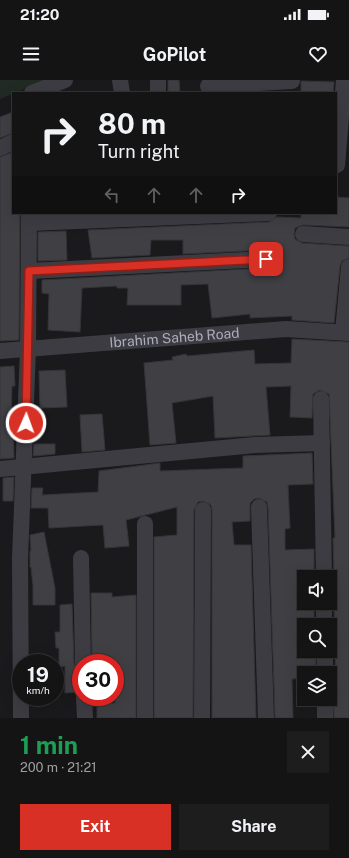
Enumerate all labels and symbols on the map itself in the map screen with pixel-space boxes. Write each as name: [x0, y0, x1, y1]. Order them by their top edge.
pin: [249, 242, 283, 276]
street label: Ibrahim Saheb Road: [109, 325, 240, 351]
position arrow: [5, 402, 47, 444]
speed limit sign: 30: [72, 654, 124, 706]

